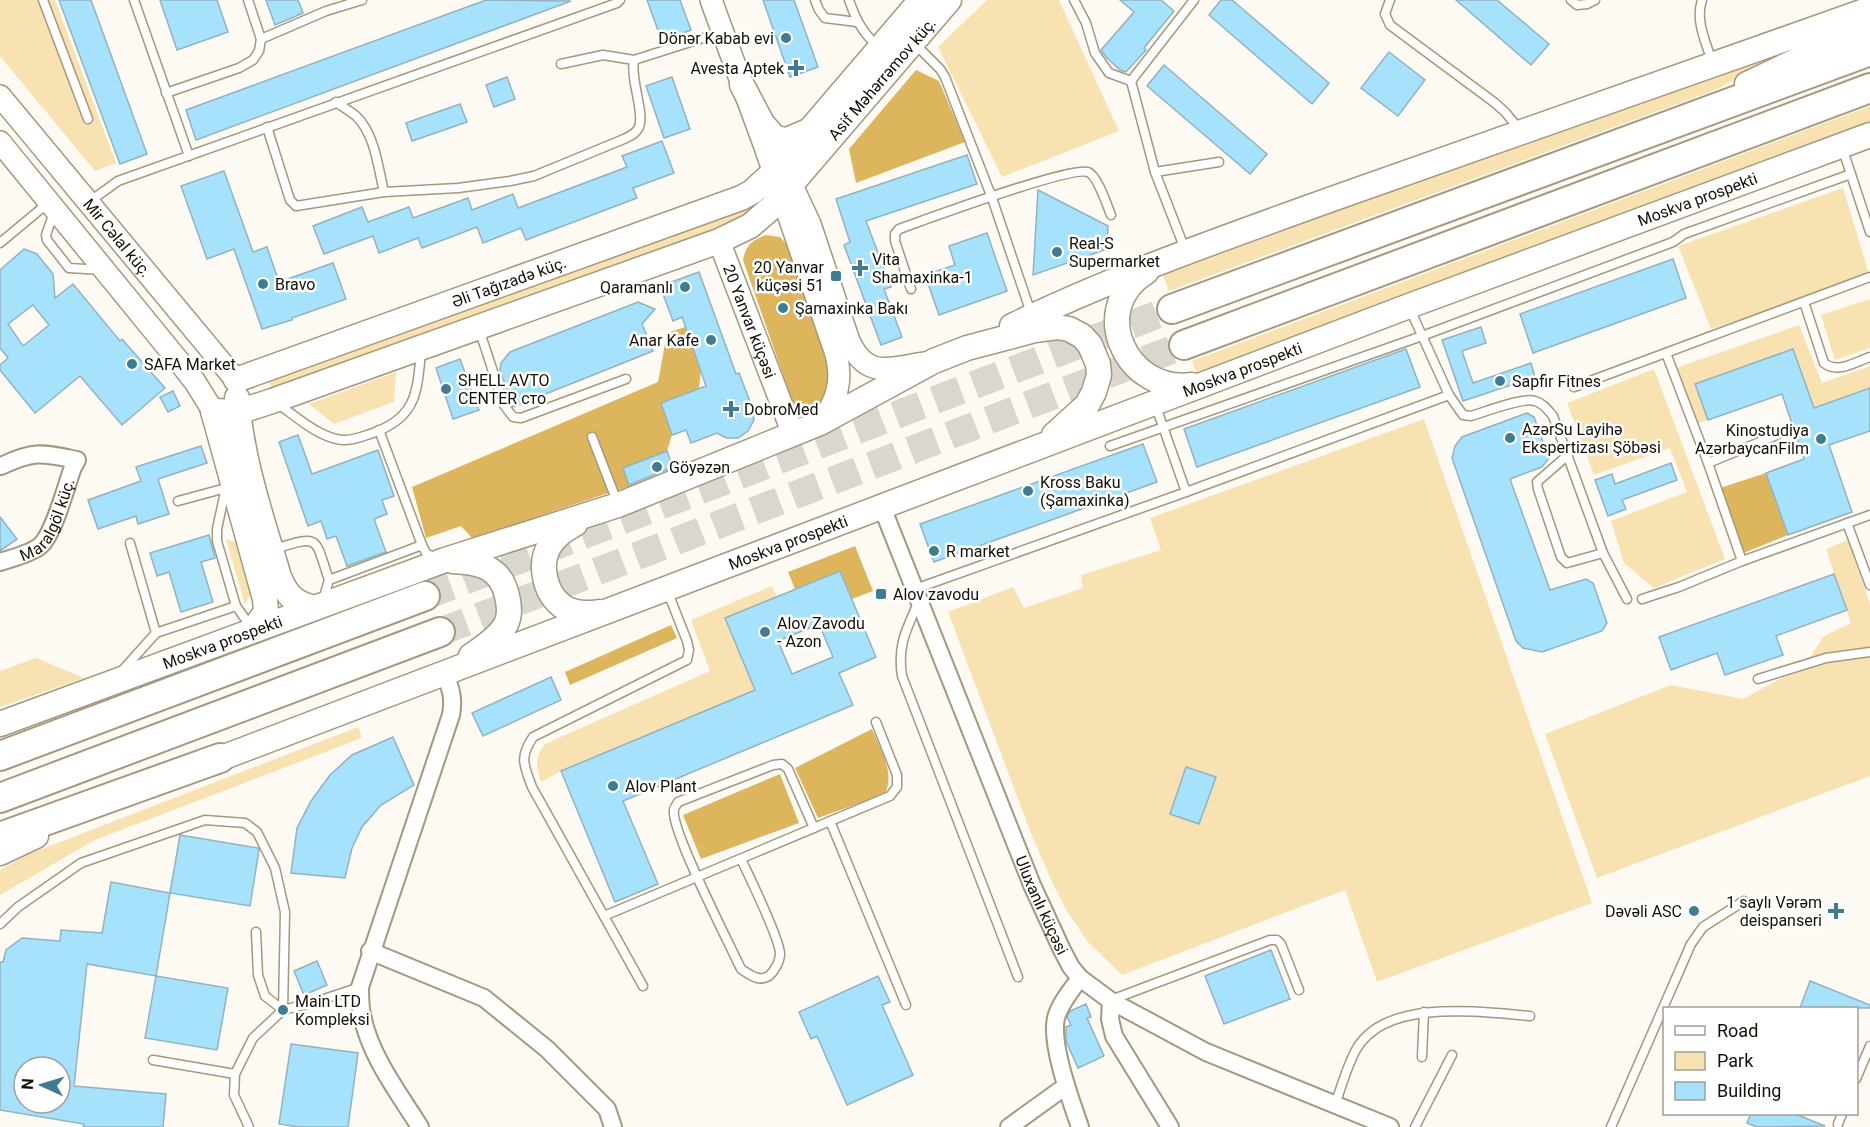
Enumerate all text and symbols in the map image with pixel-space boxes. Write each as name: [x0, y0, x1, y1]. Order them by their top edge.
street label: Asif Məhərrəmov küç.: [824, 13, 940, 144]
place label: Dönər Kabab evi: [658, 29, 774, 48]
marker: Dönər Kabab evi: [779, 31, 793, 45]
place label: Avesta Aptek: [690, 59, 785, 78]
marker: Avesta Aptek: [789, 61, 803, 75]
street label: Moskva prospekti: [1635, 168, 1760, 230]
street label: Mir Cəlal küç.: [80, 194, 156, 281]
place label: Real-S Supermarket: [1069, 234, 1160, 271]
marker: Real-S Supermarket: [1050, 245, 1064, 259]
place label: Vita Shamaxinka-1: [872, 250, 973, 287]
street label: Əli Tağızadə küç.: [449, 252, 569, 311]
place label: 20 Yanvar küçəsi 51: [754, 258, 825, 295]
marker: Vita Shamaxinka-1: [853, 261, 867, 275]
street label: 20 Yanvar küçəsi: [719, 262, 780, 381]
marker: 20 Yanvar küçəsi 51: [829, 269, 843, 283]
place label: Bravo: [275, 275, 315, 294]
marker: Bravo: [256, 277, 270, 291]
place label: Qaramanlı: [600, 278, 673, 297]
marker: Qaramanlı: [678, 280, 692, 294]
place label: Şamaxinka Bakı: [795, 299, 908, 318]
marker: Şamaxinka Bakı: [776, 301, 790, 315]
place label: Anar Kafe: [629, 331, 699, 350]
marker: Anar Kafe: [704, 333, 718, 347]
street label: Moskva prospekti: [1180, 338, 1305, 401]
place label: SAFA Market: [144, 355, 236, 374]
marker: SAFA Market: [125, 357, 139, 371]
place label: SHELL AVTO CENTER сто: [458, 371, 550, 408]
place label: Sapfir Fitnes: [1512, 372, 1601, 391]
marker: Sapfir Fitnes: [1493, 374, 1507, 388]
marker: SHELL AVTO CENTER сто: [439, 382, 453, 396]
marker: DobroMed: [722, 400, 740, 418]
place label: DobroMed: [744, 400, 818, 419]
place label: AzərSu Layihə Ekspertizası Şöbəsi: [1522, 420, 1661, 457]
place label: Kinostudiya AzərbaycanFilm: [1695, 421, 1809, 458]
marker: AzərSu Layihə Ekspertizası Şöbəsi: [1503, 431, 1517, 445]
marker: Kinostudiya AzərbaycanFilm: [1814, 432, 1828, 446]
place label: Göyəzən: [669, 458, 730, 477]
marker: Göyəzən: [650, 460, 664, 474]
place label: Kross Baku (Şamaxinka): [1040, 473, 1129, 510]
street label: Maralgöl küç.: [17, 476, 78, 565]
marker: Kross Baku (Şamaxinka): [1021, 484, 1035, 498]
street label: Moskva prospekti: [726, 511, 850, 574]
place label: R market: [946, 542, 1010, 561]
marker: R market: [927, 544, 941, 558]
place label: Alov zavodu: [893, 585, 979, 604]
marker: Alov zavodu: [874, 587, 888, 601]
street label: Moskva prospekti: [160, 611, 285, 673]
place label: Alov Zavodu - Azon: [777, 614, 865, 651]
marker: Alov Zavodu - Azon: [758, 625, 772, 639]
place label: Alov Plant: [625, 777, 697, 796]
marker: Alov Plant: [606, 779, 620, 793]
street label: Uluxanlı küçəsi: [1012, 853, 1072, 958]
place label: 1 saylı Vərəm deispanseri: [1726, 893, 1822, 930]
place label: Dəvəli ASC: [1605, 902, 1682, 921]
marker: 1 saylı Vərəm deispanseri: [1827, 902, 1845, 920]
marker: Dəvəli ASC: [1687, 904, 1701, 918]
place label: Main LTD Kompleksi: [295, 992, 370, 1029]
marker: Main LTD Kompleksi: [276, 1003, 290, 1017]
legend: [1663, 1007, 1858, 1115]
text: Road: [1717, 1020, 1758, 1041]
text: Park: [1717, 1050, 1754, 1071]
north arrow: [12, 1055, 72, 1115]
text: N: [18, 1078, 37, 1090]
text: Building: [1717, 1080, 1781, 1101]

